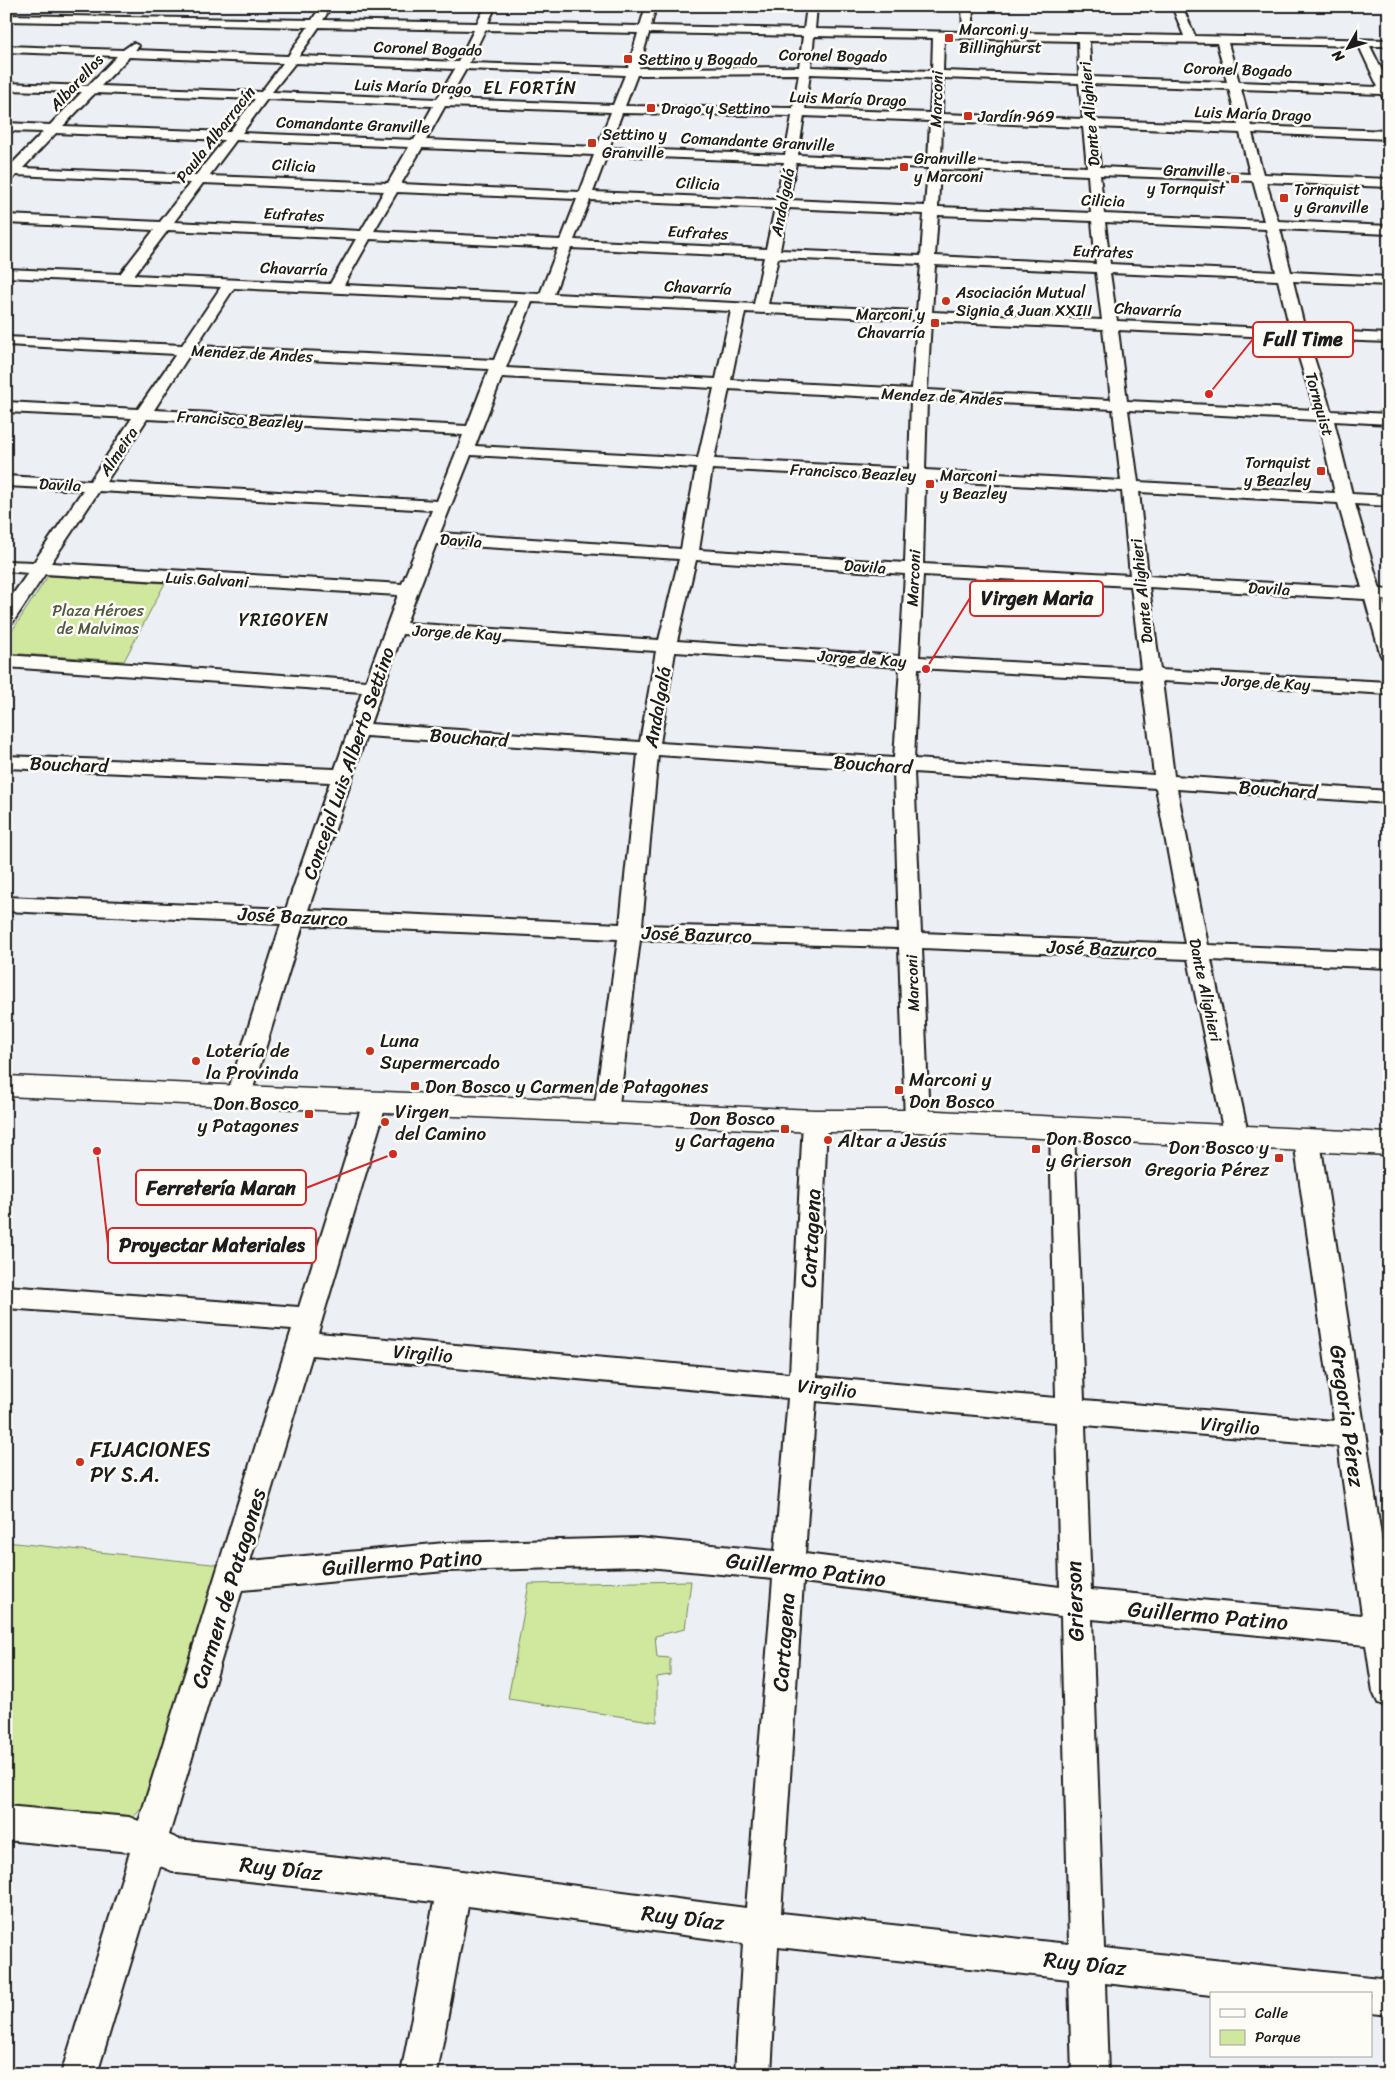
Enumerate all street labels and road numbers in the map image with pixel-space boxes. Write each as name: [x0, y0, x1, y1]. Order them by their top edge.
street label: Coronel Bogado: [373, 32, 483, 65]
street label: Coronel Bogado: [778, 40, 888, 71]
street label: Albarellos: [41, 47, 111, 119]
street label: Coronel Bogado: [1183, 53, 1293, 86]
street label: Dante Alighieri: [1070, 60, 1109, 168]
street label: Luis María Drago: [354, 70, 472, 103]
street label: Marconi: [921, 70, 952, 128]
street label: Paula Albarracín: [168, 79, 263, 189]
street label: Luis María Drago: [789, 82, 907, 115]
street label: Luis María Drago: [1194, 97, 1312, 130]
street label: Comandante Granville: [276, 107, 430, 142]
street label: Comandante Granville: [680, 123, 836, 160]
street label: Cilicia: [271, 150, 317, 181]
street label: Andalgalá: [761, 166, 803, 240]
street label: Cilicia: [675, 168, 721, 199]
street label: Cilicia: [1081, 185, 1125, 216]
street label: Eufrates: [263, 198, 326, 231]
street label: Eufrates: [667, 216, 730, 249]
street label: Eufrates: [1072, 236, 1134, 267]
street label: Chavarría: [260, 253, 328, 284]
street label: Chavarría: [664, 271, 732, 304]
street label: Chavarría: [1114, 293, 1182, 326]
street label: Mendez de Andes: [190, 336, 314, 371]
street label: Tornquist: [1296, 368, 1343, 440]
street label: Mendez de Andes: [880, 379, 1004, 414]
street label: Francisco Beazley: [176, 402, 304, 437]
street label: Almeira: [91, 421, 146, 483]
street label: Francisco Beazley: [789, 455, 917, 490]
street label: Davila: [38, 469, 82, 500]
street label: Davila: [439, 525, 483, 556]
street label: Dante Alighieri: [1122, 537, 1161, 645]
street label: Marconi: [898, 548, 929, 607]
street label: Davila: [843, 551, 887, 582]
street label: Luis Galvani: [165, 563, 250, 596]
street label: Davila: [1247, 573, 1291, 604]
street label: Jorge de Kay: [411, 616, 503, 649]
street label: Jorge de Kay: [816, 641, 908, 676]
street label: Concejal Luis Alberto Settino: [293, 642, 404, 884]
street label: Andalgalá: [634, 664, 681, 751]
street label: Jorge de Kay: [1220, 666, 1312, 699]
street label: Bouchard: [429, 718, 511, 757]
street label: Bouchard: [833, 745, 915, 784]
street label: Bouchard: [29, 747, 111, 782]
street label: Bouchard: [1238, 770, 1320, 809]
street label: José Bazurco: [236, 897, 349, 936]
street label: José Bazurco: [641, 916, 753, 953]
street label: José Bazurco: [1046, 930, 1158, 967]
street label: Dante Alighieri: [1180, 936, 1231, 1045]
street label: Marconi: [897, 953, 928, 1012]
street label: Cartagena: [788, 1188, 833, 1289]
street label: Virgilio: [392, 1334, 454, 1373]
street label: Gregoria Pérez: [1318, 1342, 1377, 1490]
street label: Virgilio: [796, 1369, 859, 1408]
street label: Virgilio: [1199, 1406, 1261, 1445]
street label: Carmen de Patagones: [179, 1482, 278, 1693]
street label: Guillermo Patino: [321, 1537, 484, 1588]
street label: Guillermo Patino: [724, 1540, 888, 1599]
street label: Grierson: [1054, 1560, 1095, 1642]
street label: Guillermo Patino: [1126, 1589, 1290, 1642]
street label: Cartagena: [761, 1591, 806, 1693]
street label: Ruy Díaz: [238, 1845, 325, 1892]
street label: Ruy Díaz: [639, 1893, 727, 1942]
street label: Ruy Díaz: [1042, 1940, 1129, 1987]

